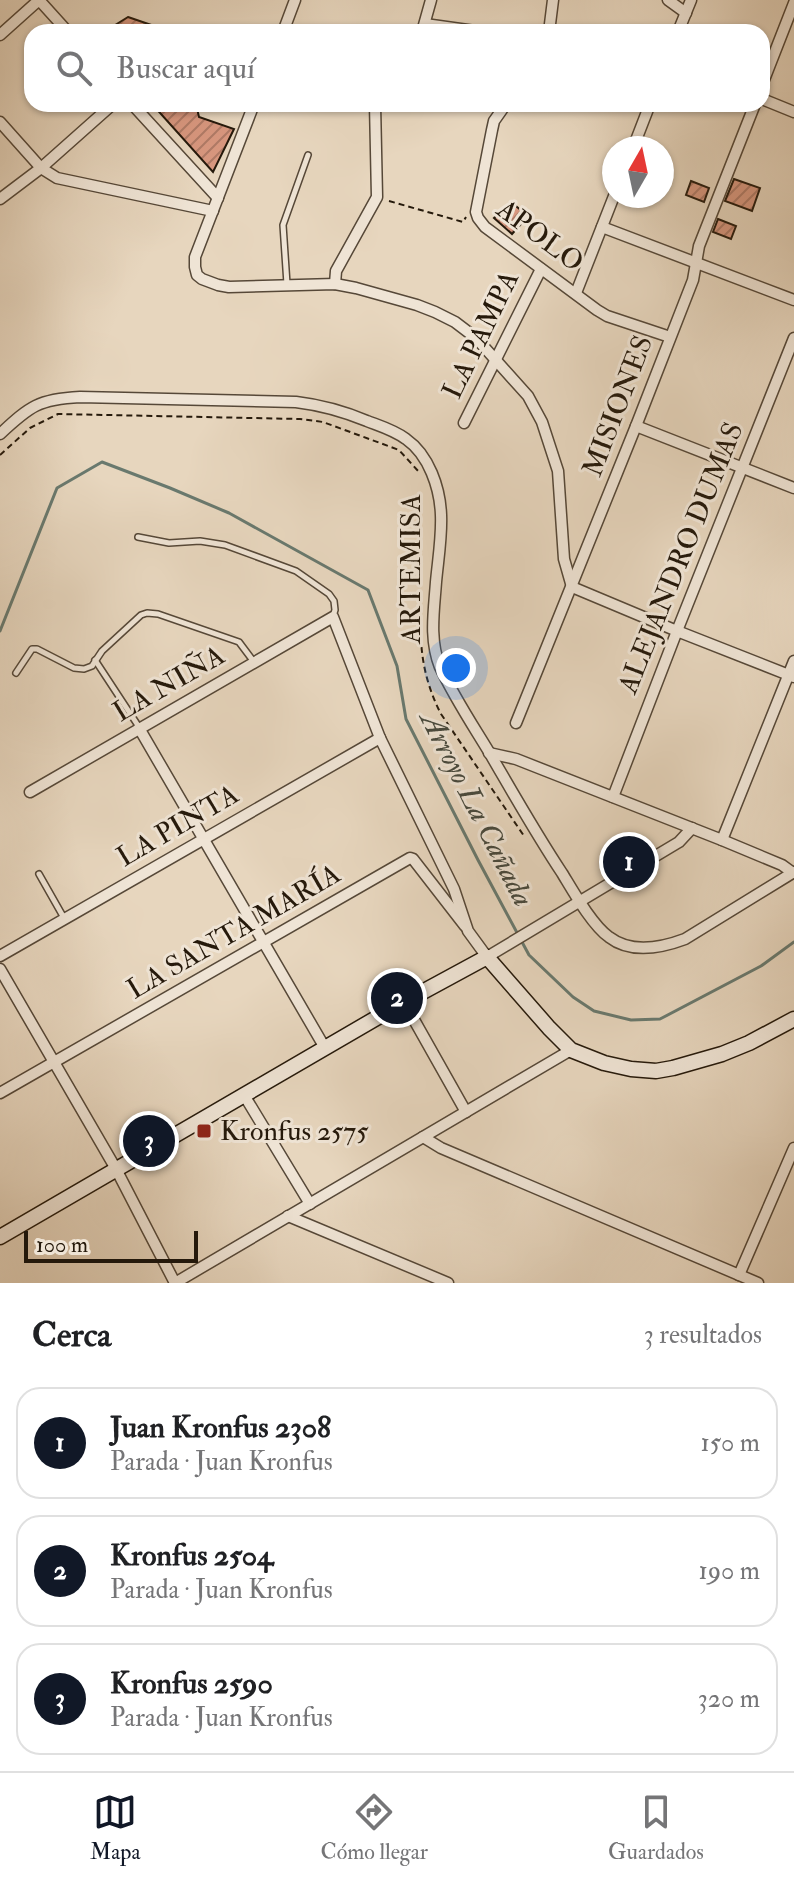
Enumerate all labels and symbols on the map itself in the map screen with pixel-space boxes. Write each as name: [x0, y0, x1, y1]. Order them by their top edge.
north arrow: [602, 136, 674, 208]
street label: APOLO: [489, 191, 590, 280]
street label: LA PAMPA: [435, 265, 527, 405]
street label: MISIONES: [575, 331, 661, 481]
street label: ALEJANDRO DUMAS: [610, 417, 751, 700]
street label: ARTEMISA: [394, 494, 429, 645]
street label: LA NIÑA: [107, 638, 231, 730]
your location: [436, 648, 476, 688]
water label: Arroyo La Cañada: [411, 703, 542, 913]
street label: LA PINTA: [111, 777, 245, 875]
pin: 1: [603, 832, 655, 892]
street label: LA SANTA MARÍA: [121, 857, 347, 1007]
pin: 2: [371, 968, 423, 1028]
pin: 3: [123, 1111, 175, 1171]
place label: Kronfus 2575: [220, 1114, 369, 1149]
marker: Kronfus 2575: [195, 1122, 213, 1140]
scale bar: [24, 1227, 198, 1263]

